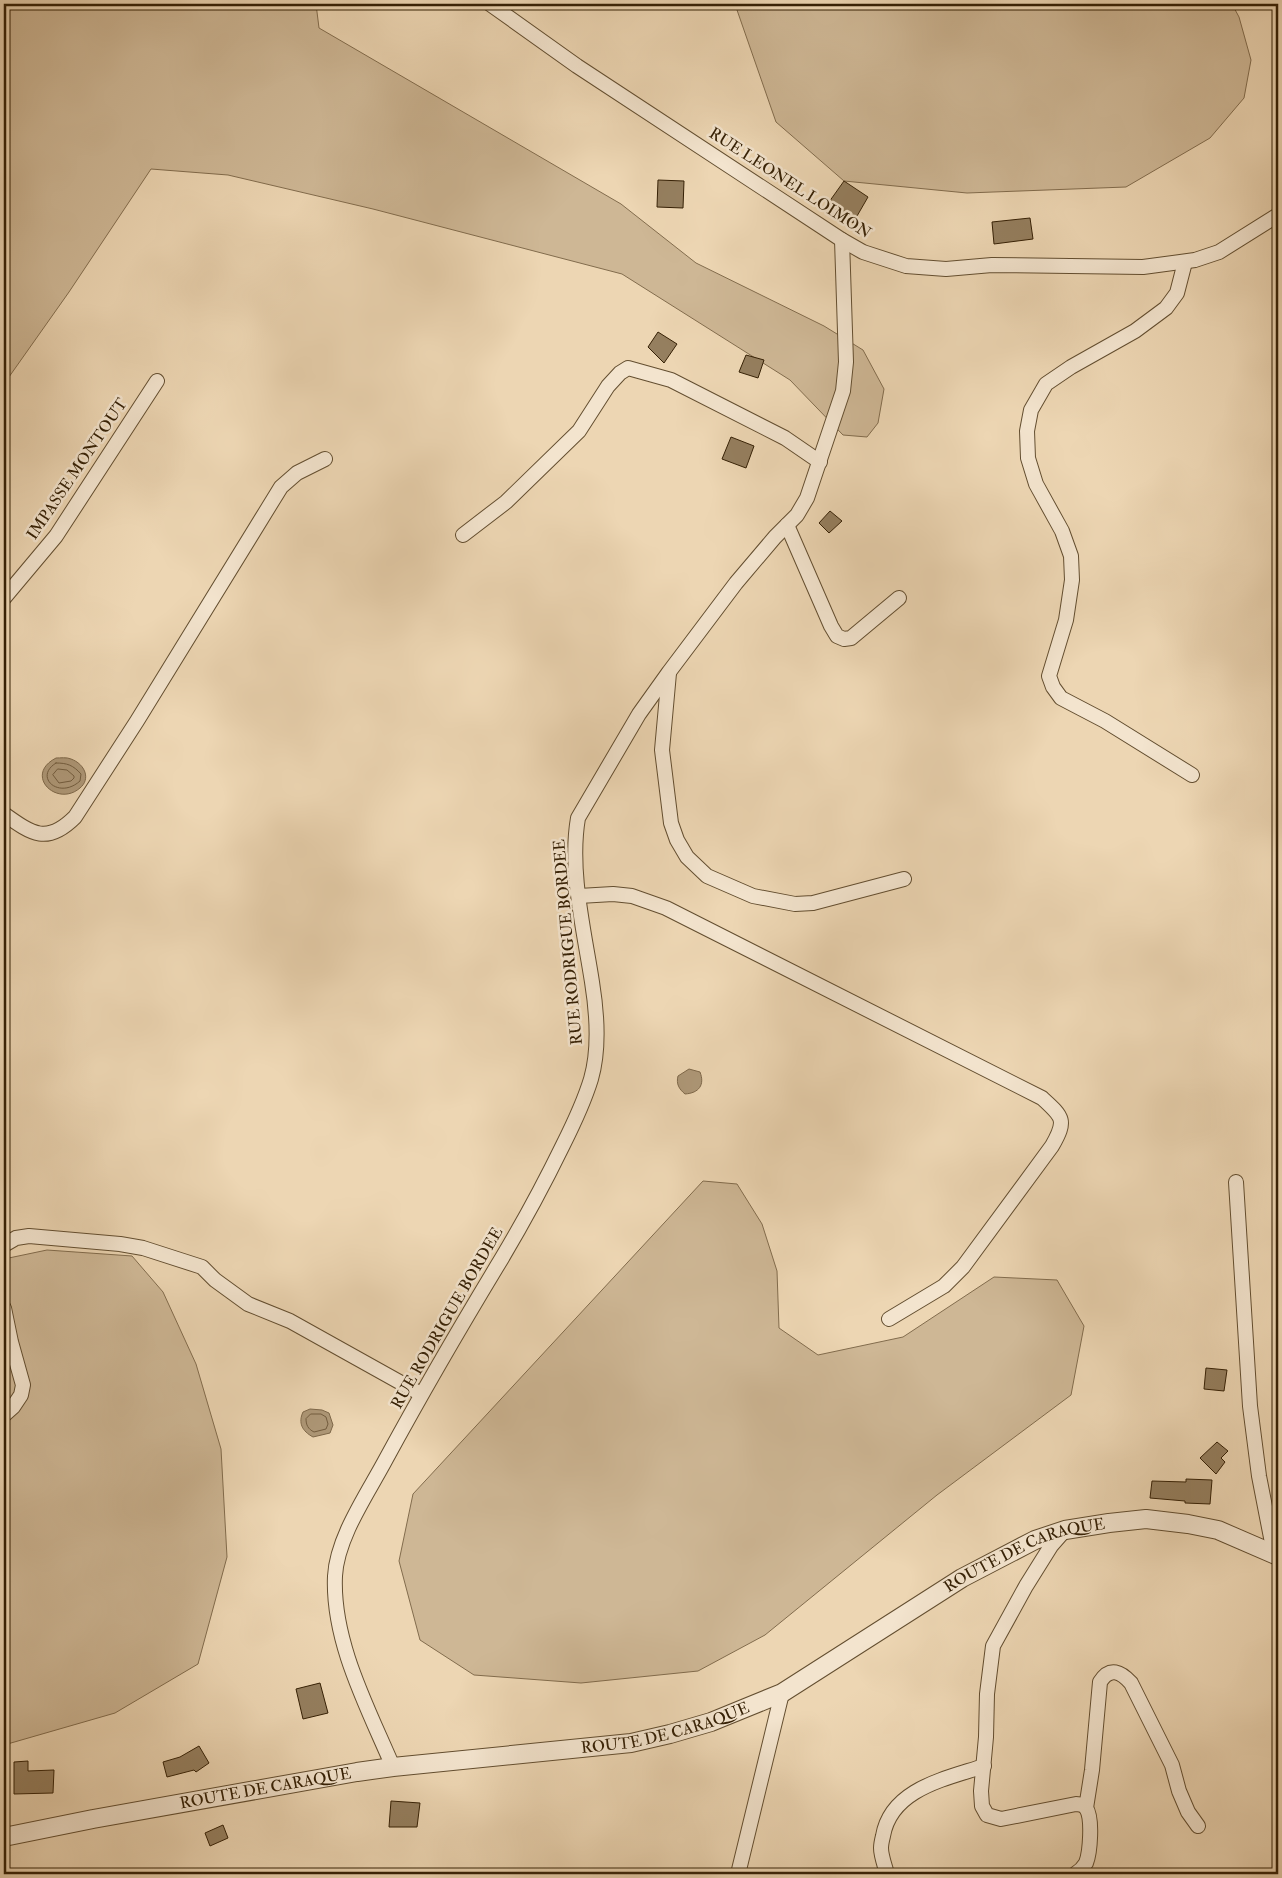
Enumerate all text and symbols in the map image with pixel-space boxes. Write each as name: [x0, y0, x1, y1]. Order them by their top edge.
street label: RUE LEONEL LOIMON: [705, 123, 875, 243]
street label: IMPASSE MONTOUT: [22, 394, 132, 543]
street label: RUE RODRIGUE BORDEE: [549, 838, 587, 1046]
street label: RUE RODRIGUE BORDEE: [387, 1224, 507, 1412]
street label: ROUTE DE CARAQUE: [940, 1514, 1106, 1597]
street label: ROUTE DE CARAQUE: [580, 1697, 752, 1758]
street label: ROUTE DE CARAQUE: [178, 1763, 353, 1813]

